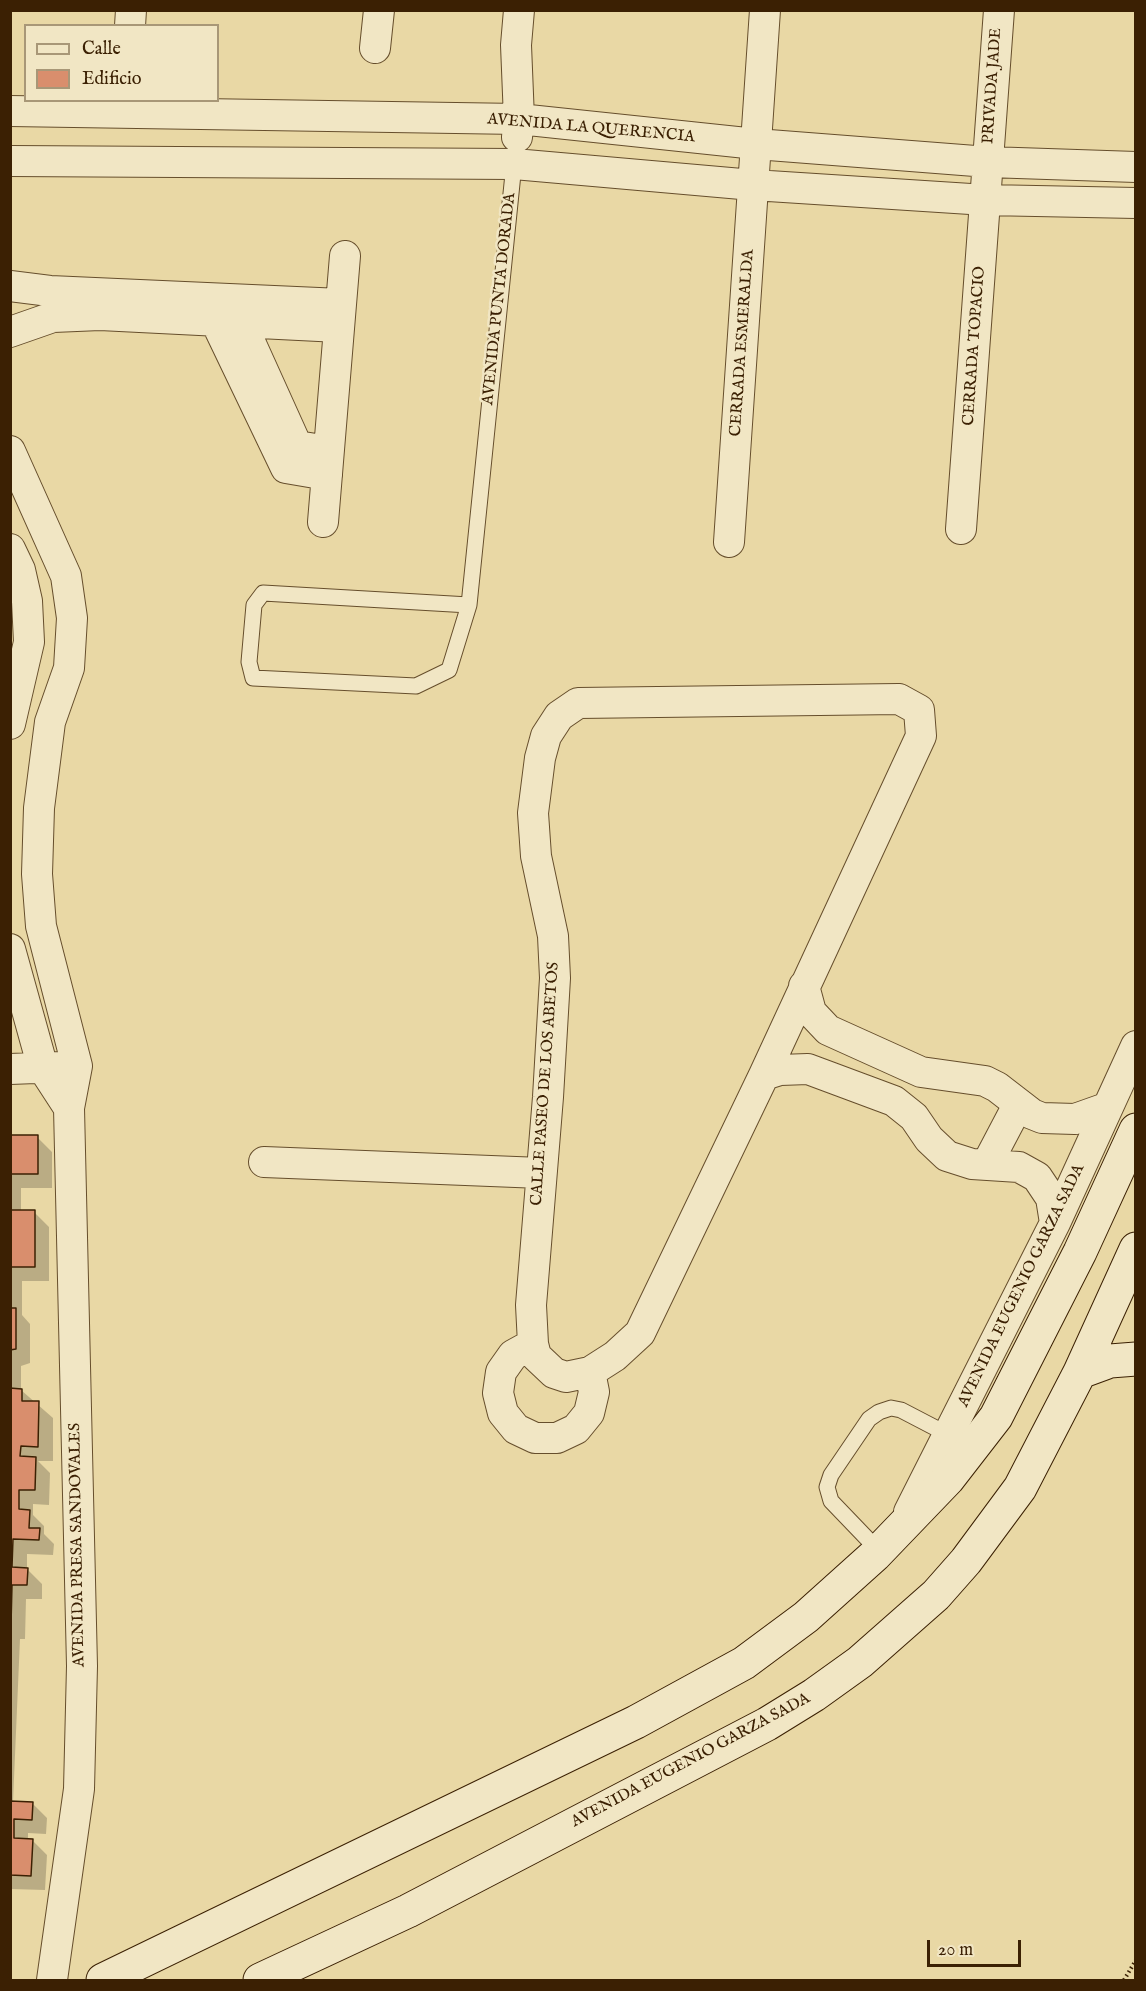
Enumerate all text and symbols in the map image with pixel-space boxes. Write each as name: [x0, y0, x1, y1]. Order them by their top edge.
legend: [24, 24, 219, 102]
street label: PRIVADA JADE: [979, 27, 1007, 145]
text: Calle: [82, 38, 121, 61]
text: Edificio: [82, 68, 142, 91]
street label: AVENIDA LA QUERENCIA: [486, 110, 696, 148]
street label: AVENIDA PUNTA DORADA: [479, 192, 521, 406]
street label: CERRADA ESMERALDA: [727, 249, 759, 437]
street label: CERRADA TOPACIO: [960, 266, 990, 426]
street label: CALLE PASEO DE LOS ABETOS: [528, 961, 564, 1207]
street label: AVENIDA EUGENIO GARZA SADA: [955, 1161, 1089, 1411]
street label: AVENIDA PRESA SANDOVALES: [66, 1423, 90, 1667]
street label: AVENIDA EUGENIO GARZA SADA: [568, 1690, 814, 1832]
scale bar: [930, 1928, 1024, 1966]
text: 20 m: [938, 1939, 973, 1962]

